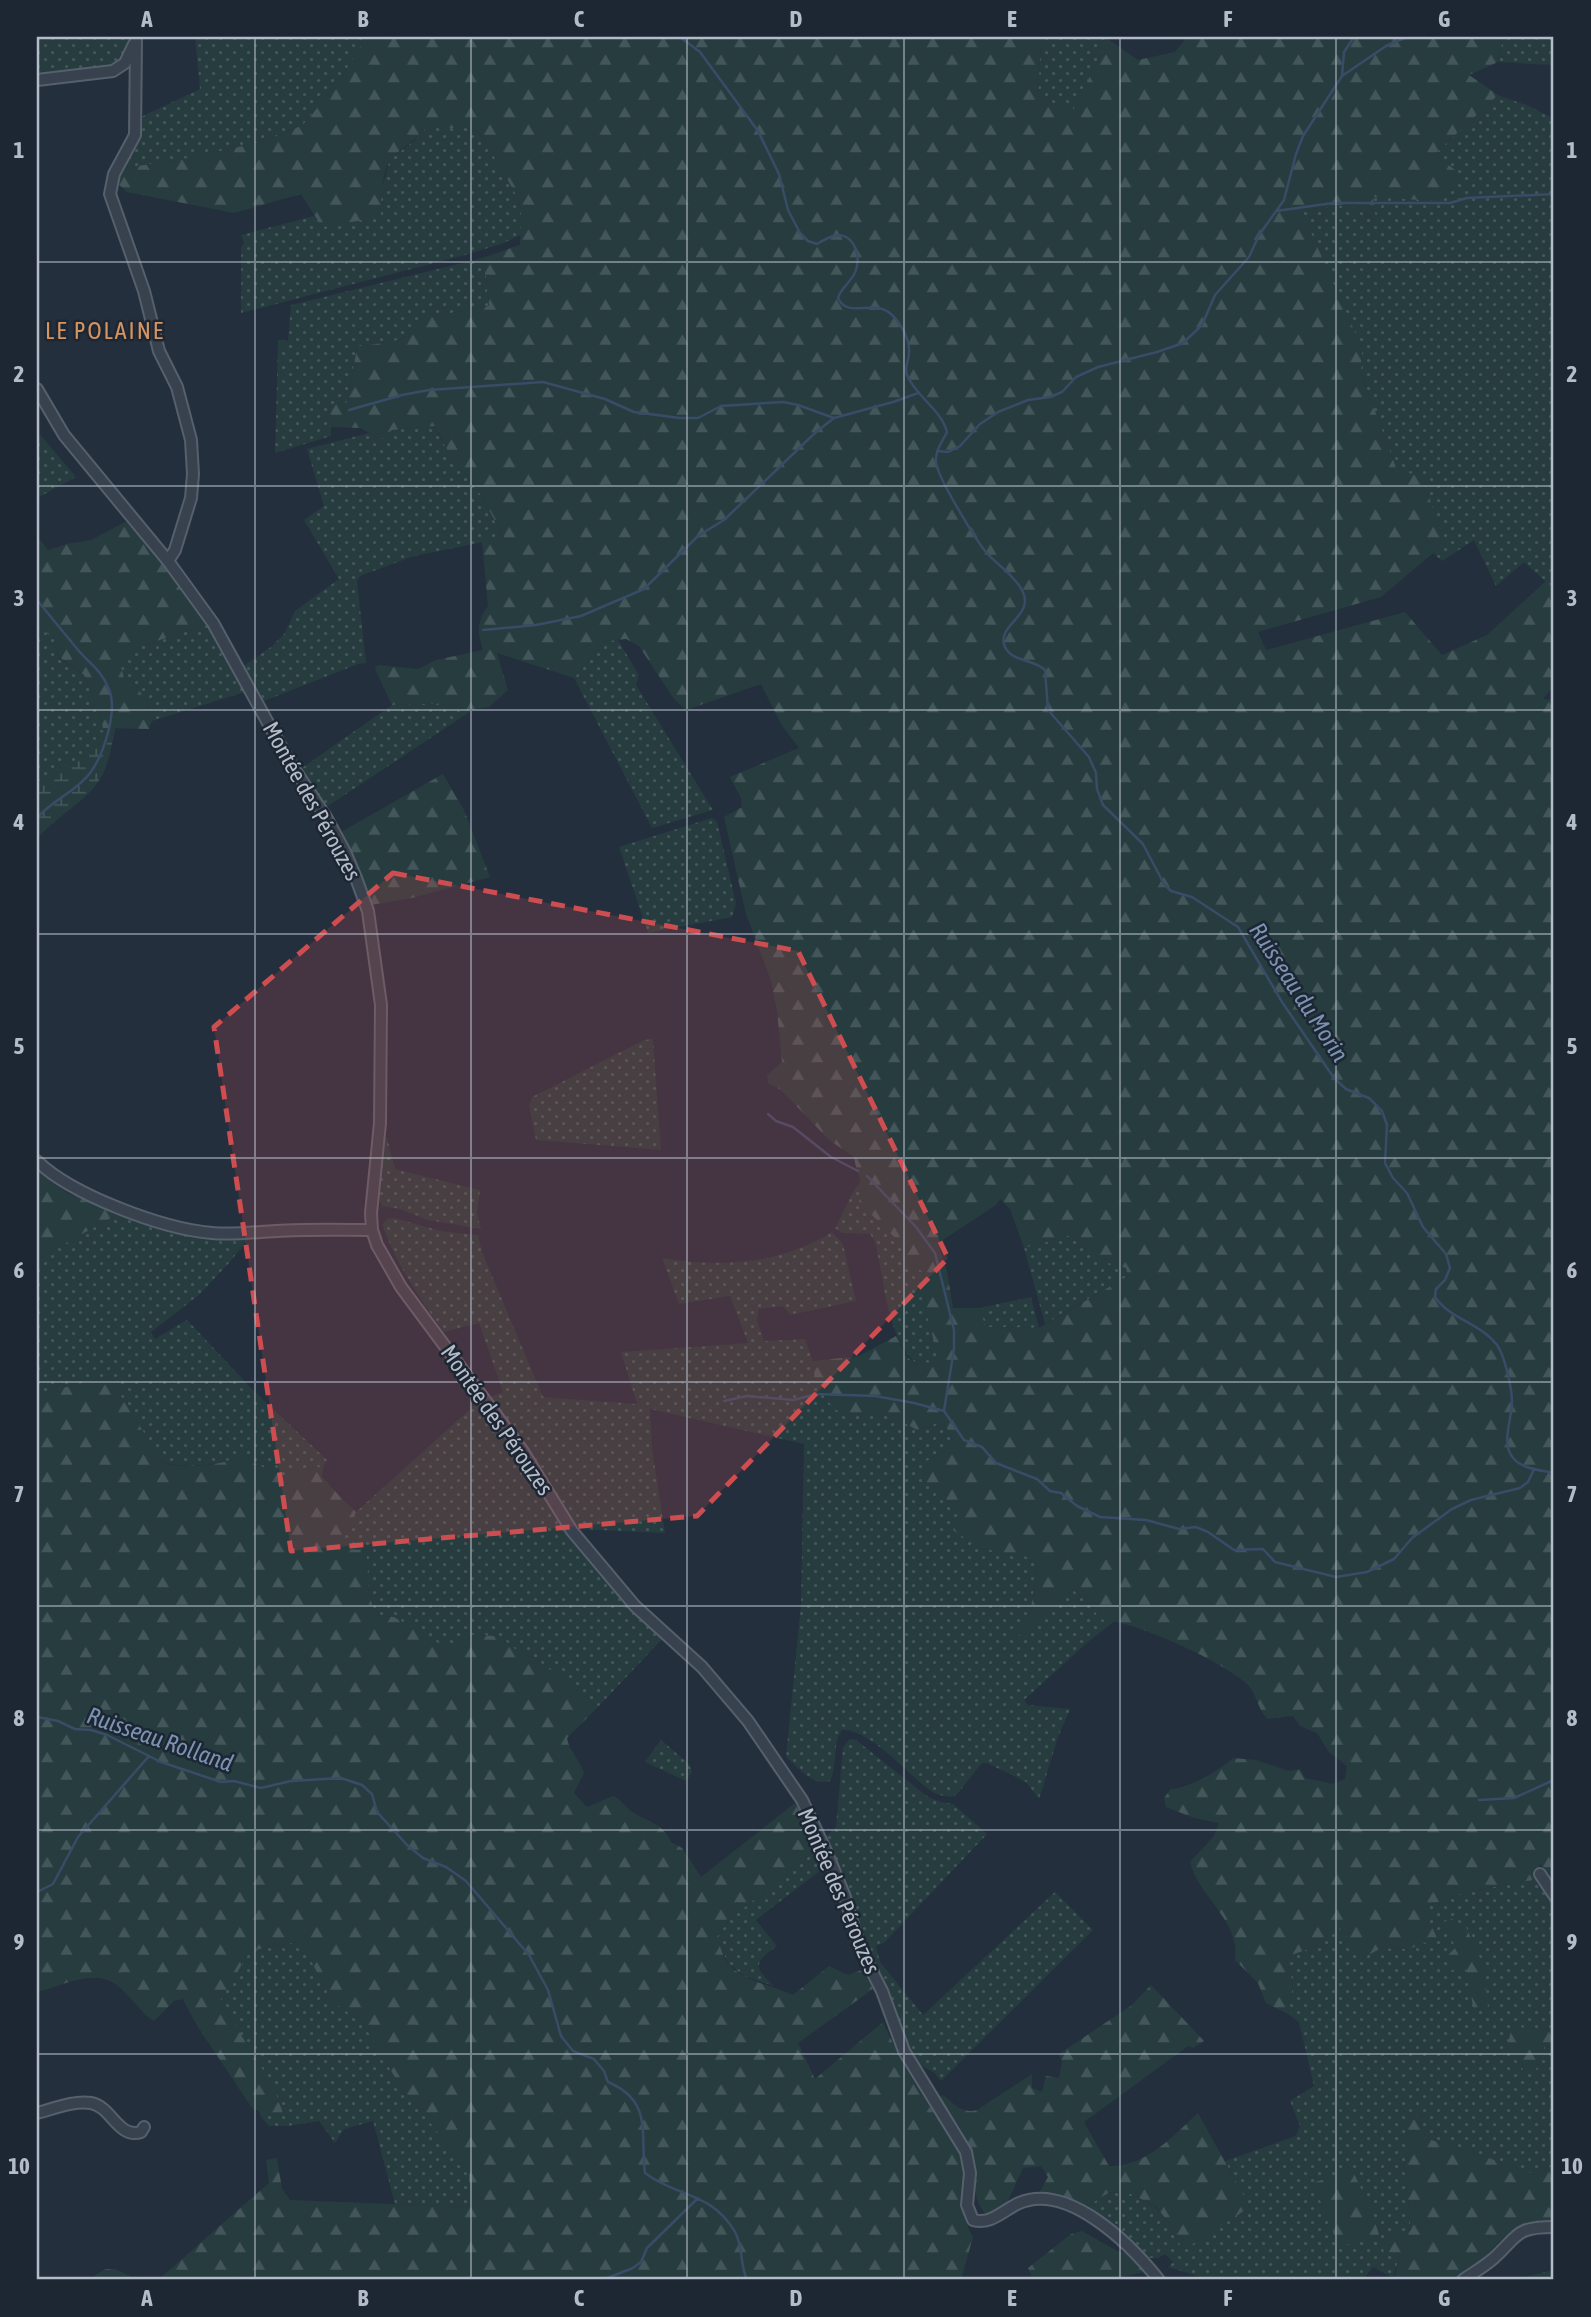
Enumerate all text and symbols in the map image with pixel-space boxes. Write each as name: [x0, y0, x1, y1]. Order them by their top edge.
text: A: [140, 6, 153, 32]
text: B: [358, 6, 369, 32]
text: C: [574, 6, 585, 32]
text: D: [790, 6, 803, 32]
text: E: [1007, 6, 1017, 32]
text: F: [1223, 6, 1233, 32]
text: G: [1438, 6, 1450, 32]
text: 1: [14, 137, 25, 163]
text: 1: [1567, 137, 1578, 163]
district label: LE POLAINE: [45, 317, 165, 344]
text: 2: [14, 361, 24, 387]
text: 2: [1567, 361, 1577, 387]
text: 3: [14, 585, 24, 611]
text: 3: [1567, 585, 1577, 611]
street label: Montée des Pérouzes: [258, 717, 366, 885]
text: 4: [13, 809, 25, 835]
text: 4: [1566, 809, 1578, 835]
water label: Ruisseau du Morin: [1244, 917, 1354, 1067]
text: 5: [14, 1033, 25, 1059]
text: 5: [1567, 1033, 1578, 1059]
text: 6: [14, 1257, 25, 1283]
text: 6: [1567, 1257, 1578, 1283]
street label: Montée des Pérouzes: [436, 1340, 558, 1500]
text: 7: [14, 1481, 24, 1507]
text: 7: [1567, 1481, 1577, 1507]
water label: Ruisseau Rolland: [84, 1701, 236, 1777]
text: 8: [14, 1705, 25, 1731]
text: 8: [1567, 1705, 1578, 1731]
street label: Montée des Pérouzes: [792, 1804, 886, 1978]
text: 9: [14, 1929, 25, 1955]
text: 9: [1567, 1929, 1578, 1955]
text: 10: [8, 2153, 30, 2179]
text: 10: [1561, 2153, 1583, 2179]
text: A: [140, 2285, 153, 2311]
text: B: [358, 2285, 369, 2311]
text: C: [574, 2285, 585, 2311]
text: D: [790, 2285, 803, 2311]
text: E: [1007, 2285, 1017, 2311]
text: F: [1223, 2285, 1233, 2311]
text: G: [1438, 2285, 1450, 2311]

